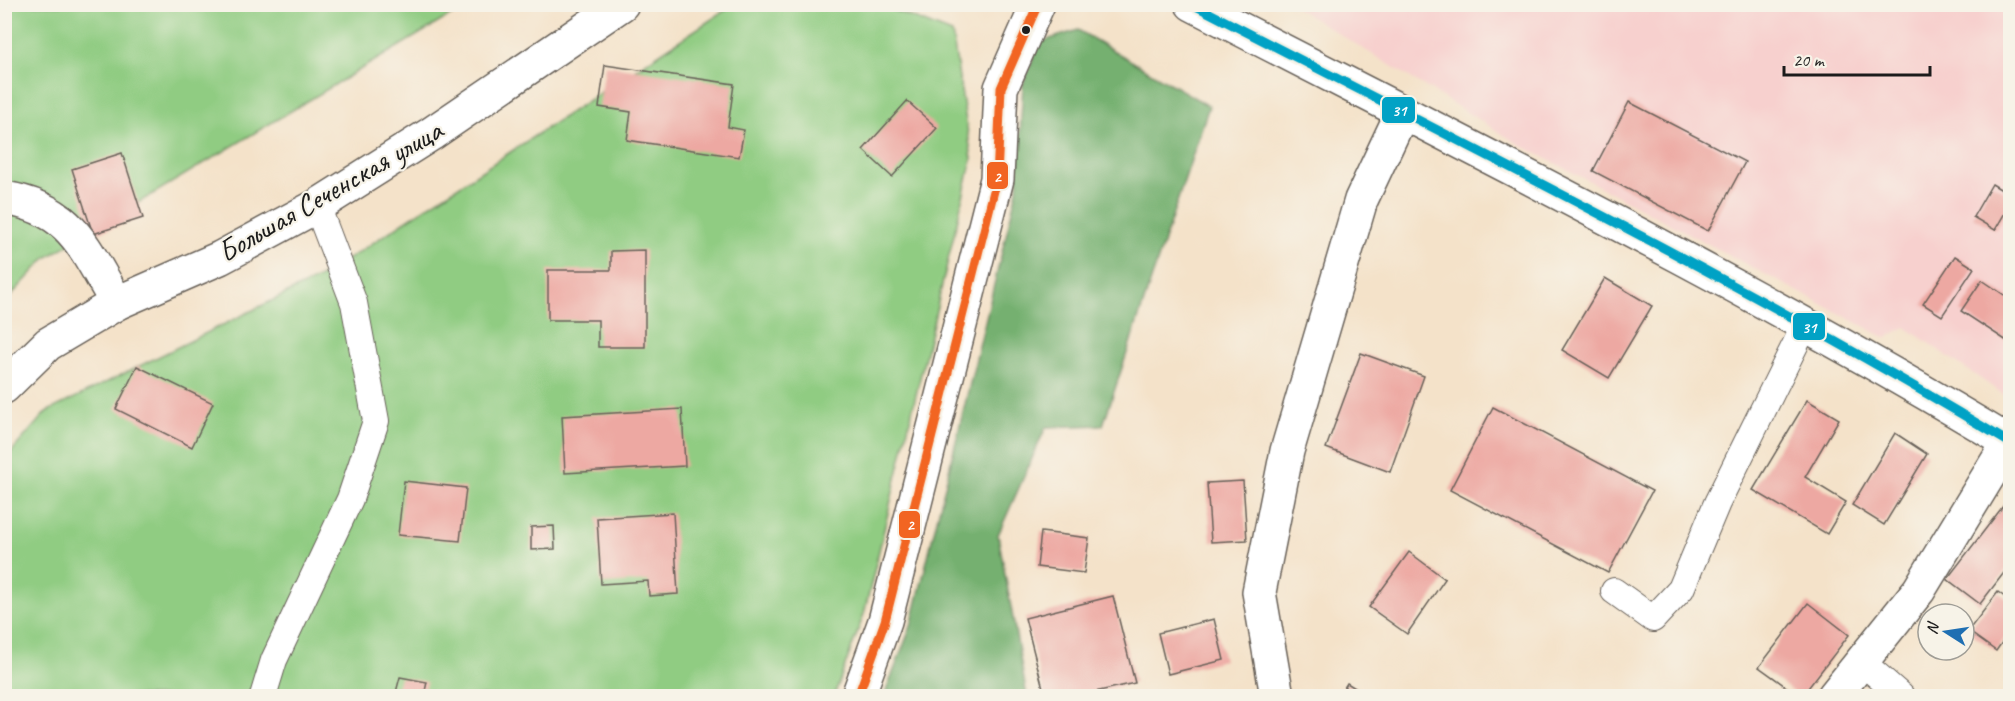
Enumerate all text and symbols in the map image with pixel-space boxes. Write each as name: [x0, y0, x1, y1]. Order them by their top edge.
unlabelled marker: [1020, 24, 1032, 36]
scale bar: [1784, 39, 1930, 77]
text: 20 m: [1793, 49, 1826, 71]
line badge: 31: [1381, 96, 1416, 124]
text: 31: [1392, 101, 1408, 121]
street label: Большая Сеченская улица: [211, 110, 451, 271]
line badge: 2: [986, 161, 1009, 190]
text: 2: [993, 167, 1002, 187]
line badge: 31: [1792, 312, 1826, 341]
text: 31: [1802, 318, 1818, 338]
line badge: 2: [898, 510, 921, 539]
text: 2: [906, 515, 915, 535]
north arrow: [1916, 602, 1976, 662]
text: N: [1921, 619, 1944, 636]

